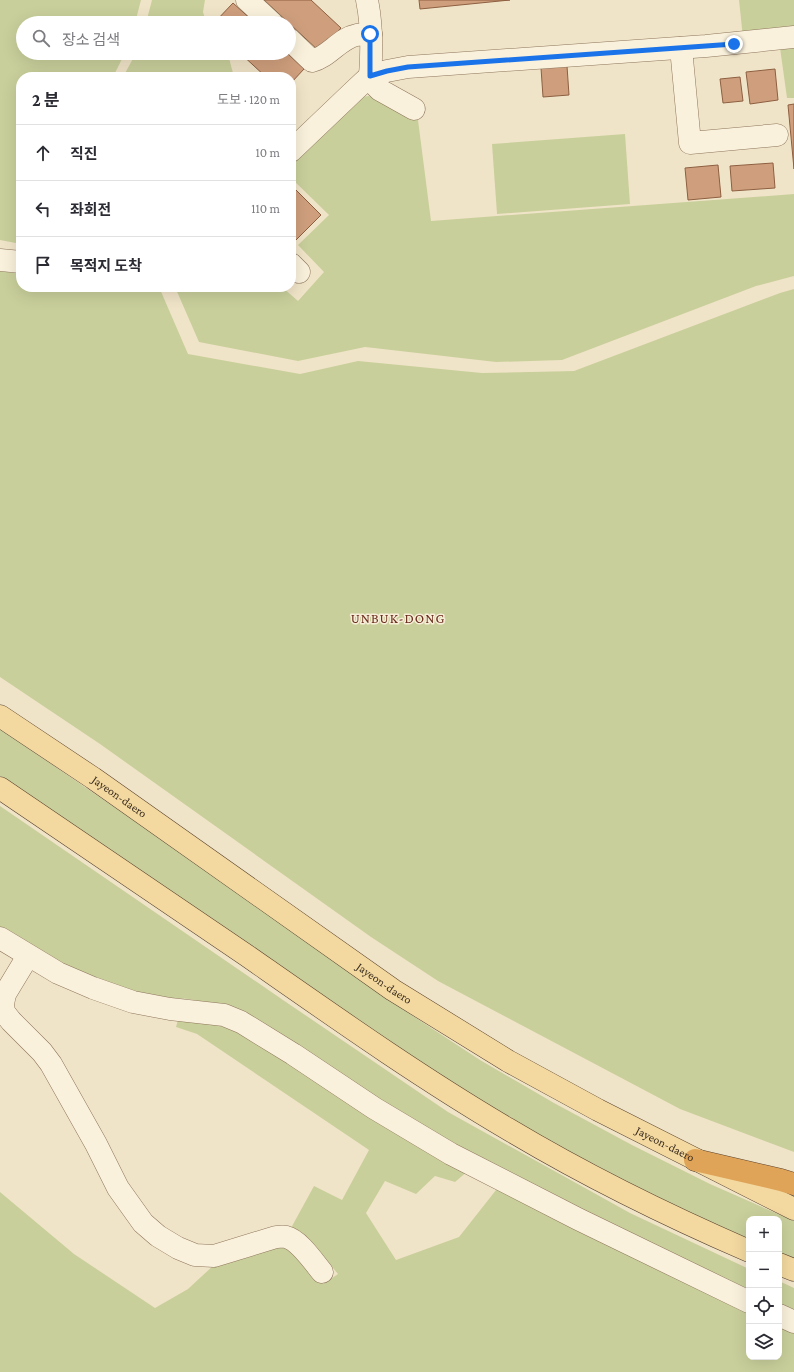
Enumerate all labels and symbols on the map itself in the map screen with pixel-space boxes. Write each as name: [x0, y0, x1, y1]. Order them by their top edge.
route start: [361, 25, 379, 43]
route end: [725, 35, 743, 53]
district label: UNBUK-DONG: [351, 610, 445, 626]
street label: Jayeon-daero: [88, 772, 149, 821]
street label: Jayeon-daero: [353, 959, 414, 1007]
street label: Jayeon-daero: [633, 1123, 697, 1165]

